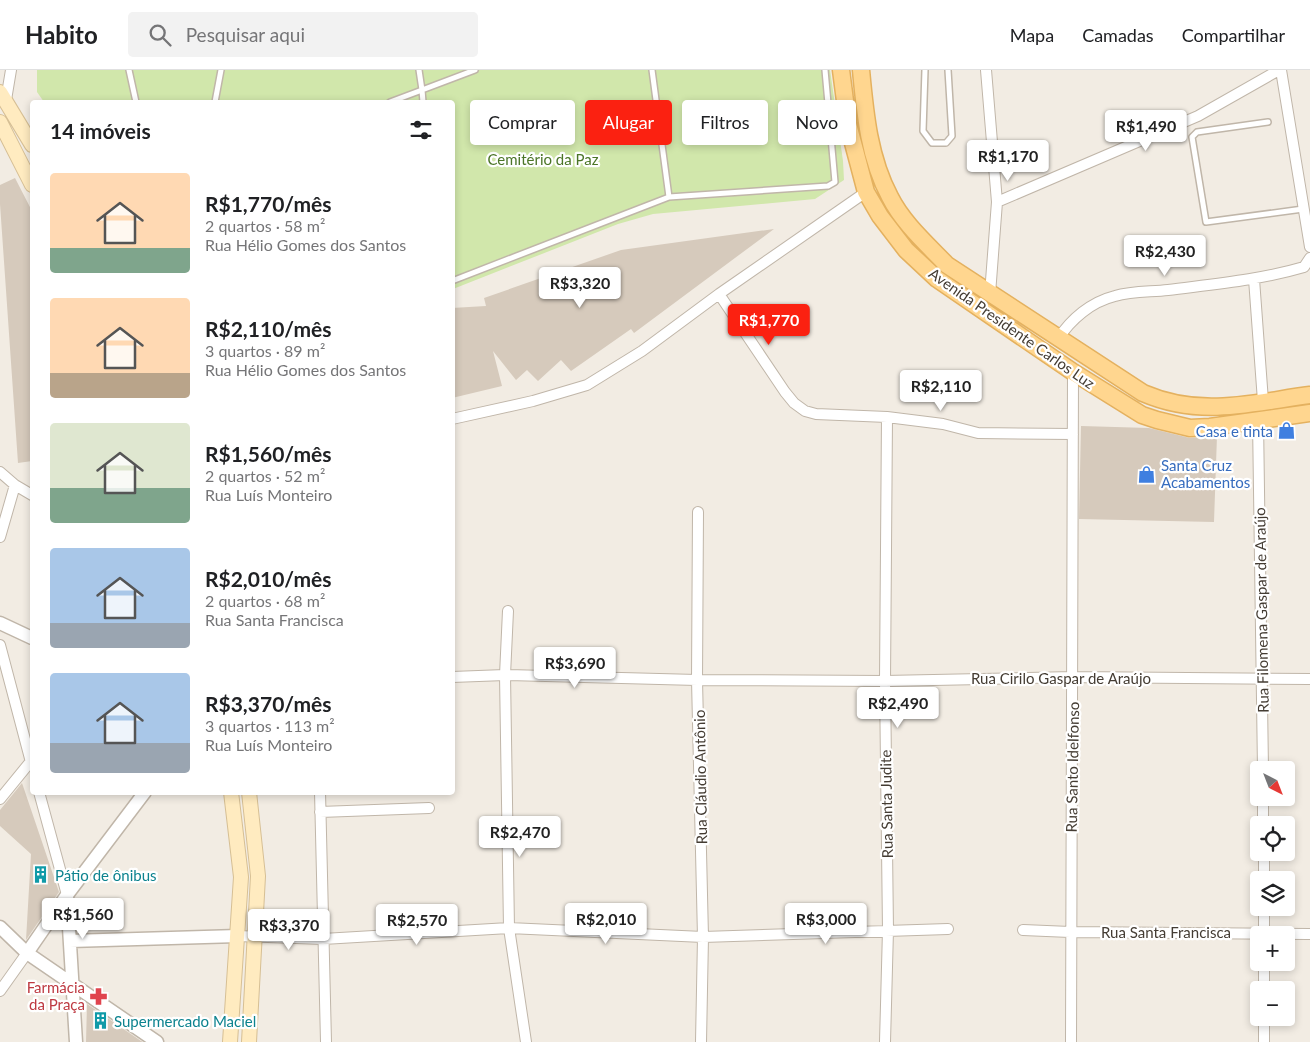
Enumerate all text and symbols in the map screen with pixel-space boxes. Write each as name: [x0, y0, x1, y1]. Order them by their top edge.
search box: [128, 12, 478, 57]
text: Habito: [25, 20, 98, 49]
icon: search: [146, 21, 174, 49]
text: Pesquisar aqui: [186, 23, 305, 46]
text: Mapa: [1010, 24, 1054, 46]
text: Camadas: [1082, 24, 1154, 46]
text: Compartilhar: [1182, 24, 1285, 46]
chip: Comprar: [470, 100, 575, 145]
chip: Alugar: [585, 100, 672, 145]
chip: Filtros: [682, 100, 768, 145]
chip: Novo: [778, 100, 856, 145]
pin: R$1,490: [1100, 109, 1192, 152]
icon: filters: [407, 116, 435, 144]
text: R$1,490: [1116, 116, 1176, 135]
text: 14 imóveis: [50, 118, 151, 143]
pin: R$1,170: [962, 140, 1054, 182]
text: R$1,170: [978, 146, 1038, 165]
park label: Cemitério da Paz: [487, 150, 599, 168]
text: R$1,770/mês: [205, 191, 332, 216]
icon: home: [90, 193, 150, 253]
text: 2 quartos · 58 m²: [205, 216, 325, 235]
pin: R$2,430: [1119, 234, 1211, 277]
text: Rua Hélio Gomes dos Santos: [205, 235, 406, 254]
text: R$2,430: [1135, 241, 1195, 260]
street label: Avenida Presidente Carlos Luz: [926, 264, 1098, 392]
pin: R$3,320: [534, 266, 626, 309]
text: R$3,320: [550, 273, 610, 292]
pin: R$1,770: [723, 304, 815, 346]
text: R$1,770: [739, 310, 799, 329]
text: R$2,110/mês: [205, 316, 332, 341]
icon: home: [90, 318, 150, 378]
text: 3 quartos · 89 m²: [205, 341, 325, 360]
text: Rua Hélio Gomes dos Santos: [205, 360, 406, 379]
pin: R$2,110: [895, 370, 987, 412]
text: R$2,110: [911, 376, 971, 395]
shop icon: Casa e tinta: [1277, 421, 1297, 441]
place label: Casa e tinta: [1196, 422, 1273, 440]
text: R$1,560/mês: [205, 441, 332, 466]
icon: home: [90, 443, 150, 503]
place label: Santa Cruz Acabamentos: [1161, 456, 1250, 491]
shop icon: Santa Cruz Acabamentos: [1137, 464, 1157, 484]
text: 2 quartos · 52 m²: [205, 466, 325, 485]
text: Rua Luís Monteiro: [205, 485, 332, 504]
street label: Rua Filomena Gaspar de Araújo: [1250, 507, 1272, 713]
text: R$2,010/mês: [205, 566, 332, 591]
icon: home: [90, 568, 150, 628]
text: 2 quartos · 68 m²: [205, 591, 325, 610]
text: Rua Santa Francisca: [205, 610, 344, 629]
pin: R$3,690: [529, 646, 621, 689]
text: R$3,690: [545, 653, 605, 672]
street label: Rua Cirilo Gaspar de Araújo: [971, 669, 1151, 687]
pin: R$2,490: [852, 686, 944, 729]
text: R$3,370/mês: [205, 691, 332, 716]
icon: home: [90, 693, 150, 753]
text: R$2,490: [868, 693, 928, 712]
street label: Rua Santo Idelfonso: [1062, 701, 1082, 833]
street label: Rua Cláudio Antônio: [690, 710, 710, 844]
text: 3 quartos · 113 m²: [205, 716, 335, 735]
text: Rua Luís Monteiro: [205, 735, 332, 754]
street label: Rua Santa Judite: [876, 750, 896, 858]
north arrow: [1250, 761, 1295, 806]
map controls: [1250, 761, 1295, 1026]
pin: R$2,470: [474, 816, 566, 858]
button: locate: [1250, 816, 1295, 861]
text: R$2,470: [490, 822, 550, 841]
building icon: Pátio de ônibus: [31, 865, 51, 885]
place label: Pátio de ônibus: [55, 866, 157, 884]
button: layers: [1250, 871, 1295, 916]
pin: R$1,560: [37, 898, 129, 940]
pin: R$2,010: [560, 902, 652, 945]
pin: R$3,000: [780, 902, 872, 945]
text: R$1,560: [53, 904, 113, 923]
pin: R$2,570: [371, 904, 463, 946]
pin: R$3,370: [243, 908, 335, 951]
text: R$2,010: [576, 909, 636, 928]
text: R$3,000: [796, 909, 856, 928]
text: R$2,570: [387, 910, 447, 929]
text: R$3,370: [259, 915, 319, 934]
street label: Rua Santa Francisca: [1101, 923, 1231, 941]
button: +: [1250, 926, 1295, 971]
place label: Farmácia da Praça: [27, 978, 85, 1013]
button: −: [1250, 981, 1295, 1026]
pharmacy icon: Farmácia da Praça: [89, 986, 109, 1006]
building icon: Supermercado Maciel: [90, 1011, 110, 1031]
place label: Supermercado Maciel: [114, 1012, 256, 1030]

